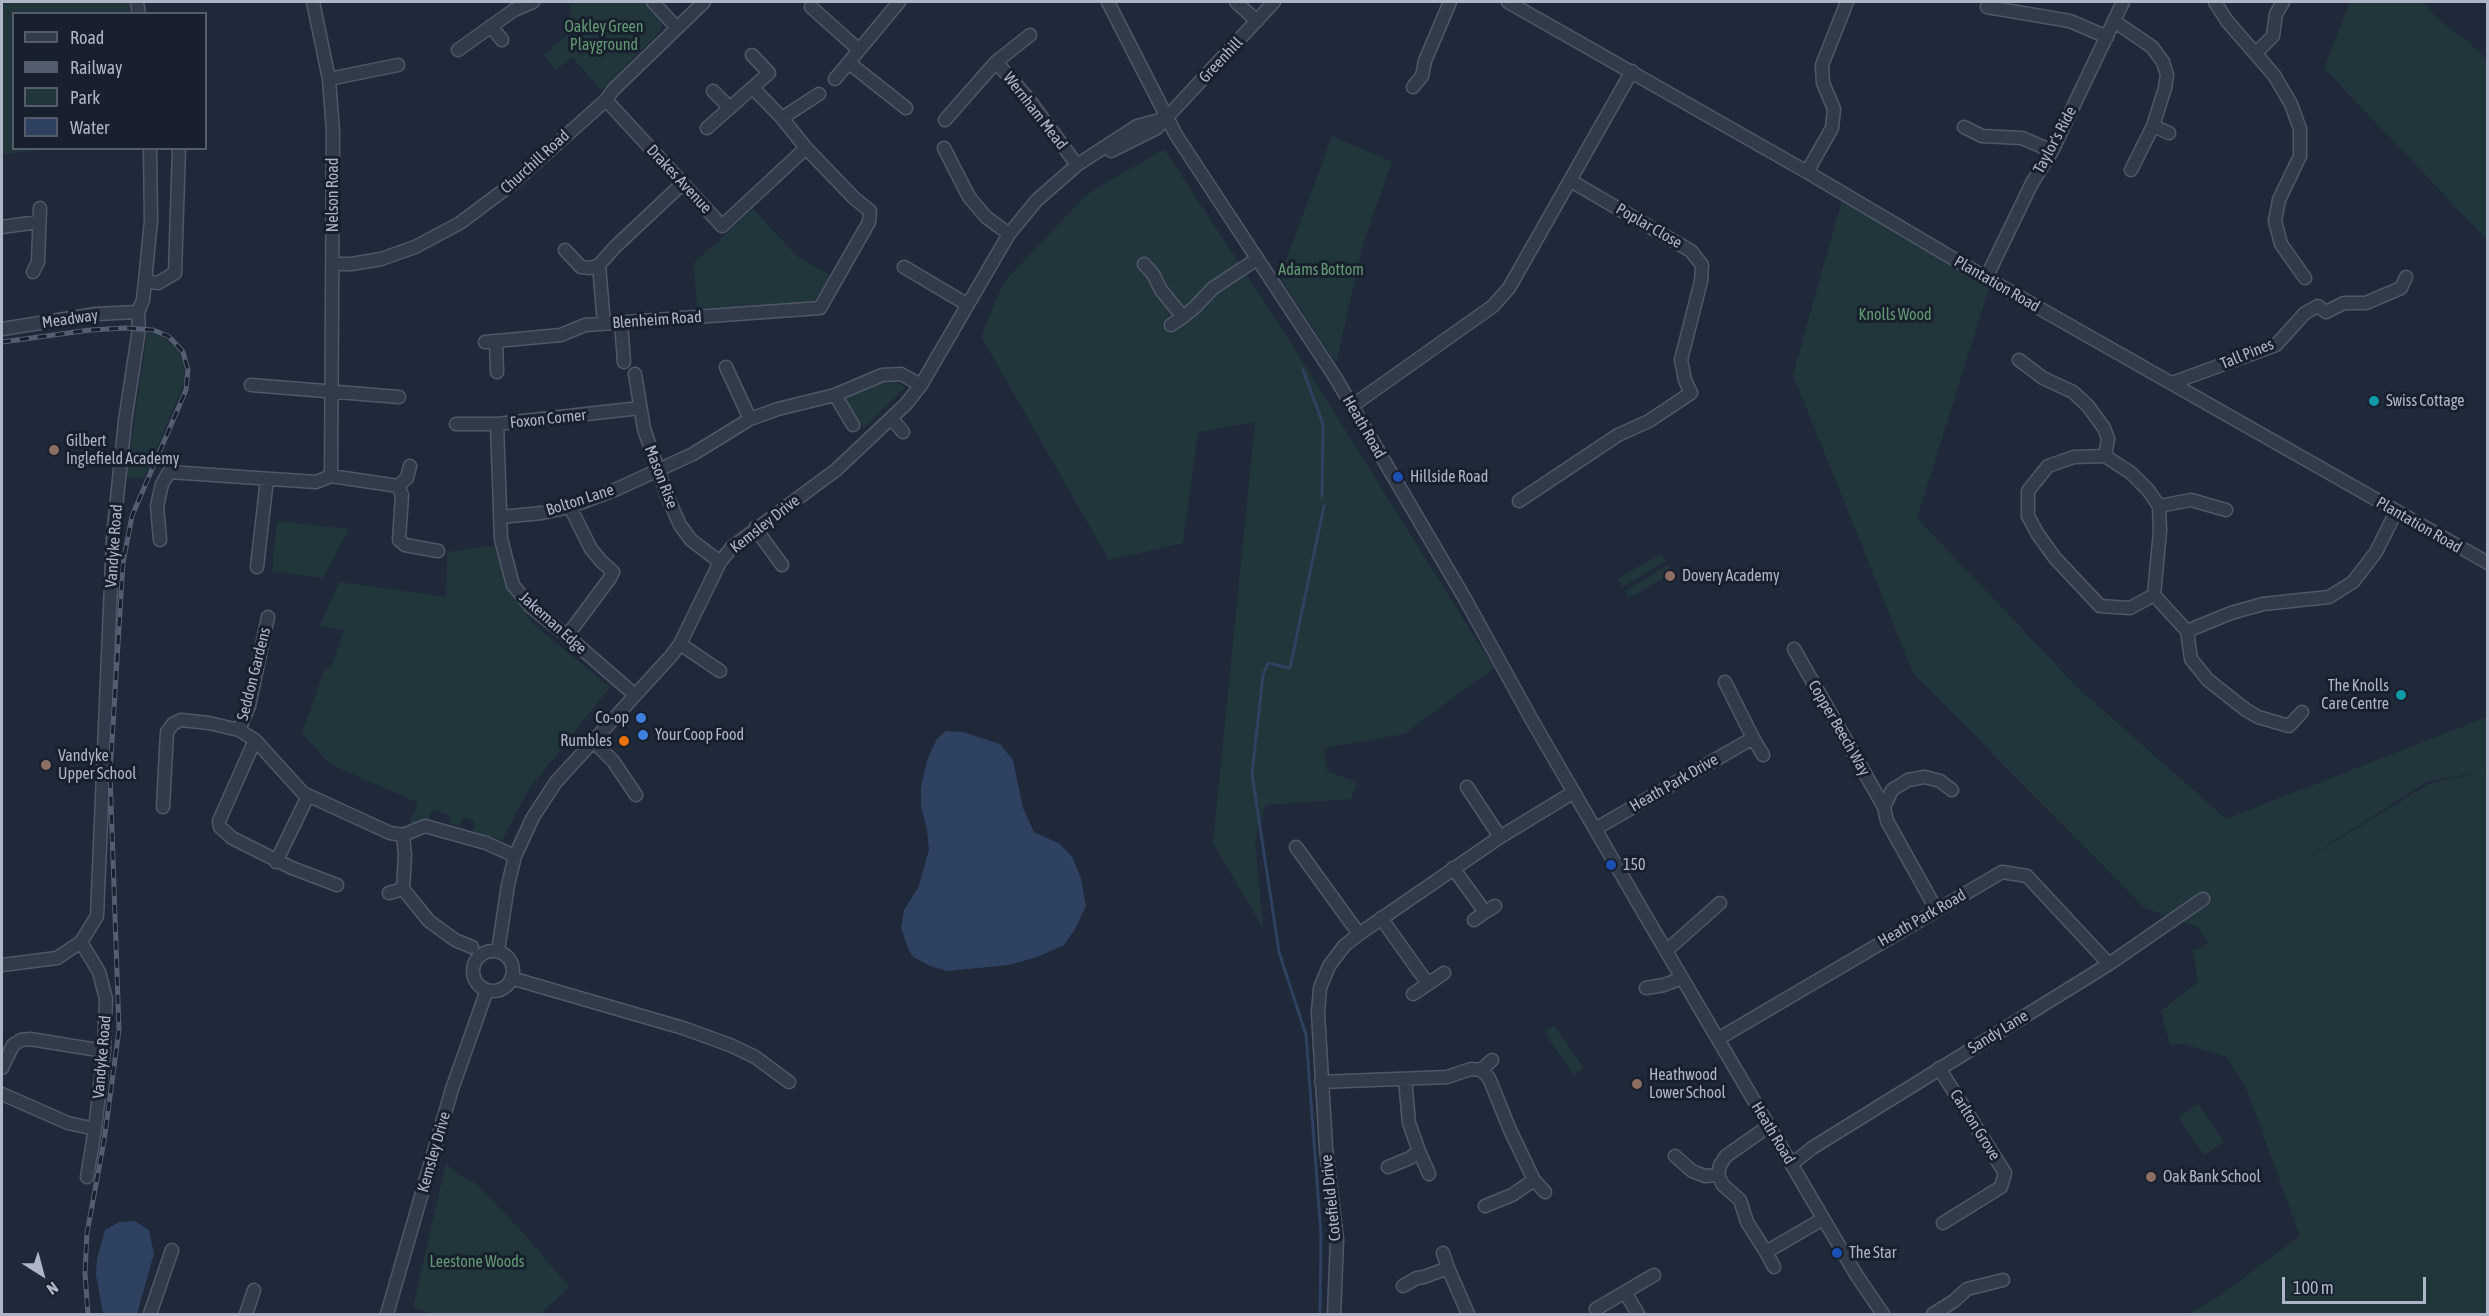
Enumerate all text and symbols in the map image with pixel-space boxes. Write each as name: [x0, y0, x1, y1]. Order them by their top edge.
legend: [12, 12, 207, 150]
park label: Oakley Green Playground: [564, 17, 644, 55]
text: Road: [70, 27, 104, 48]
street label: Greenhill: [1195, 33, 1247, 87]
text: Railway: [70, 57, 122, 78]
street label: Wernham Mead: [999, 69, 1071, 153]
text: Park: [70, 87, 100, 108]
street label: Taylor's Ride: [2029, 103, 2081, 177]
text: Water: [70, 117, 109, 138]
street label: Churchill Road: [497, 126, 573, 198]
street label: Drakes Avenue: [642, 141, 716, 217]
street label: Nelson Road: [323, 158, 343, 232]
street label: Poplar Close: [1613, 199, 1685, 253]
street label: Plantation Road: [1951, 252, 2043, 316]
park label: Adams Bottom: [1278, 260, 1364, 280]
park label: Knolls Wood: [1858, 305, 1932, 325]
street label: Meadway: [41, 306, 99, 332]
street label: Blenheim Road: [612, 307, 702, 333]
street label: Tall Pines: [2217, 335, 2277, 373]
place label: Swiss Cottage: [2386, 391, 2464, 411]
street label: Heath Road: [1338, 392, 1390, 462]
marker: Swiss Cottage: [2367, 394, 2381, 408]
street label: Foxon Corner: [509, 405, 587, 433]
place label: Gilbert Inglefield Academy: [66, 431, 179, 469]
marker: Gilbert Inglefield Academy: [47, 443, 61, 457]
street label: Mason Rise: [640, 443, 682, 511]
place label: Hillside Road: [1410, 467, 1488, 487]
marker: Hillside Road: [1391, 470, 1405, 484]
street label: Bolton Lane: [544, 480, 616, 520]
street label: Kemsley Drive: [726, 491, 804, 557]
street label: Plantation Road: [2373, 493, 2465, 557]
street label: Vandyke Road: [102, 504, 126, 588]
place label: Dovery Academy: [1682, 566, 1780, 586]
marker: Dovery Academy: [1663, 569, 1677, 583]
street label: Jakeman Edge: [515, 588, 591, 658]
street label: Seddon Gardens: [233, 625, 275, 723]
place label: The Knolls Care Centre: [2321, 676, 2389, 714]
street label: Copper Beech Way: [1804, 677, 1874, 779]
marker: The Knolls Care Centre: [2394, 688, 2408, 702]
place label: Co-op: [595, 708, 629, 728]
marker: Co-op: [634, 711, 648, 725]
place label: Your Coop Food: [655, 725, 744, 745]
marker: Your Coop Food: [636, 728, 650, 742]
place label: Rumbles: [560, 731, 612, 751]
marker: Rumbles: [617, 734, 631, 748]
place label: Vandyke Upper School: [58, 746, 136, 784]
street label: Heath Park Drive: [1627, 750, 1721, 816]
marker: Vandyke Upper School: [39, 758, 53, 772]
place label: 150: [1623, 855, 1646, 875]
marker: 150: [1604, 858, 1618, 872]
street label: Heath Park Road: [1875, 885, 1969, 951]
street label: Sandy Lane: [1965, 1006, 2031, 1058]
street label: Vandyke Road: [89, 1015, 115, 1099]
place label: Heathwood Lower School: [1649, 1065, 1726, 1103]
marker: Heathwood Lower School: [1630, 1077, 1644, 1091]
street label: Carlton Grove: [1946, 1086, 2004, 1164]
street label: Heath Road: [1747, 1098, 1799, 1168]
street label: Kemsley Drive: [413, 1109, 455, 1195]
street label: Cotefield Drive: [1317, 1154, 1345, 1242]
place label: Oak Bank School: [2163, 1167, 2261, 1187]
marker: Oak Bank School: [2144, 1170, 2158, 1184]
place label: The Star: [1849, 1243, 1896, 1263]
north arrow: [12, 1244, 72, 1304]
marker: The Star: [1830, 1246, 1844, 1260]
park label: Leestone Woods: [430, 1252, 524, 1272]
scale bar: [2285, 1265, 2429, 1303]
text: 100 m: [2293, 1277, 2334, 1298]
text: N: [43, 1278, 62, 1299]

